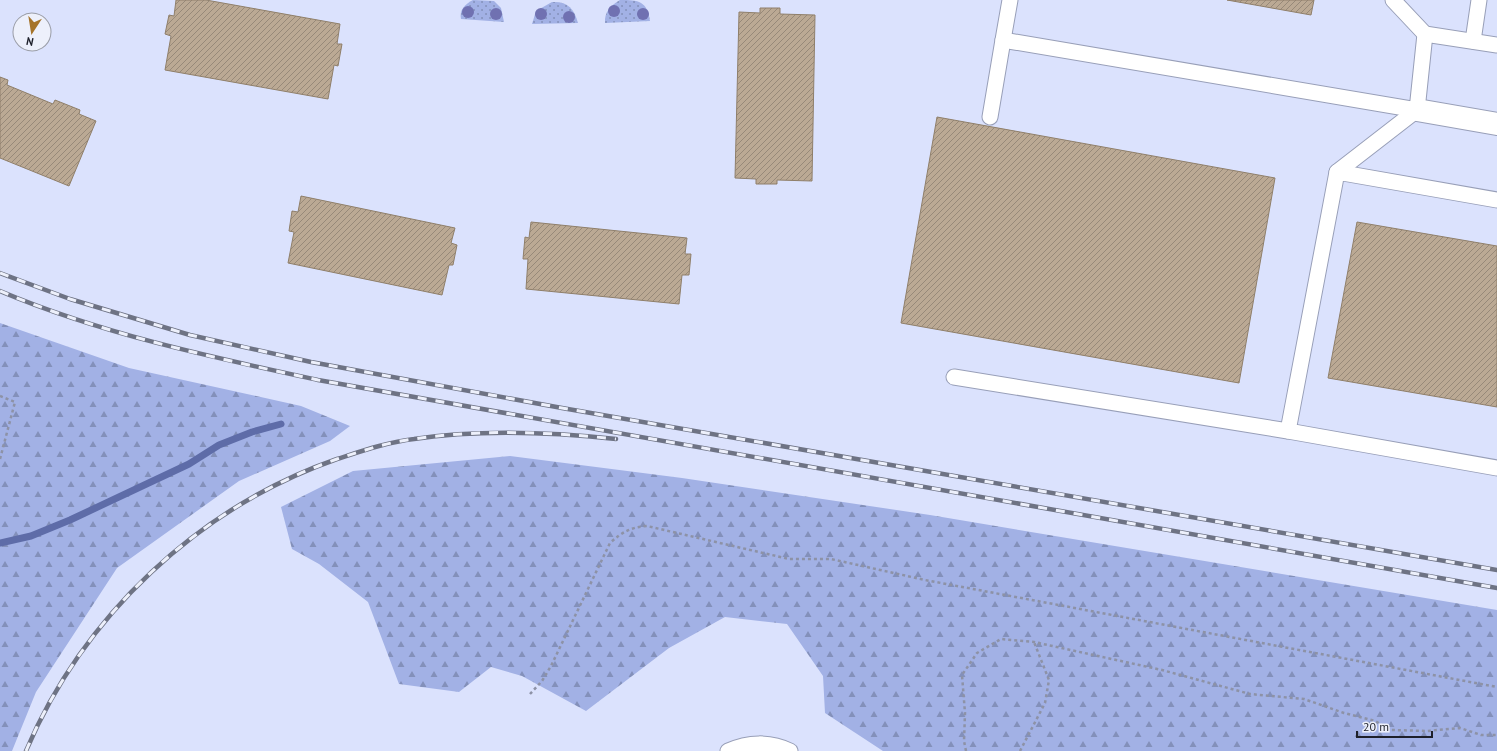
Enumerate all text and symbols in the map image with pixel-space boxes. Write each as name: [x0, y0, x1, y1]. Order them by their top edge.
north arrow: [12, 12, 52, 52]
text: N: [25, 34, 35, 49]
scale bar: [1357, 713, 1432, 739]
text: 20 m: [1363, 719, 1389, 734]

